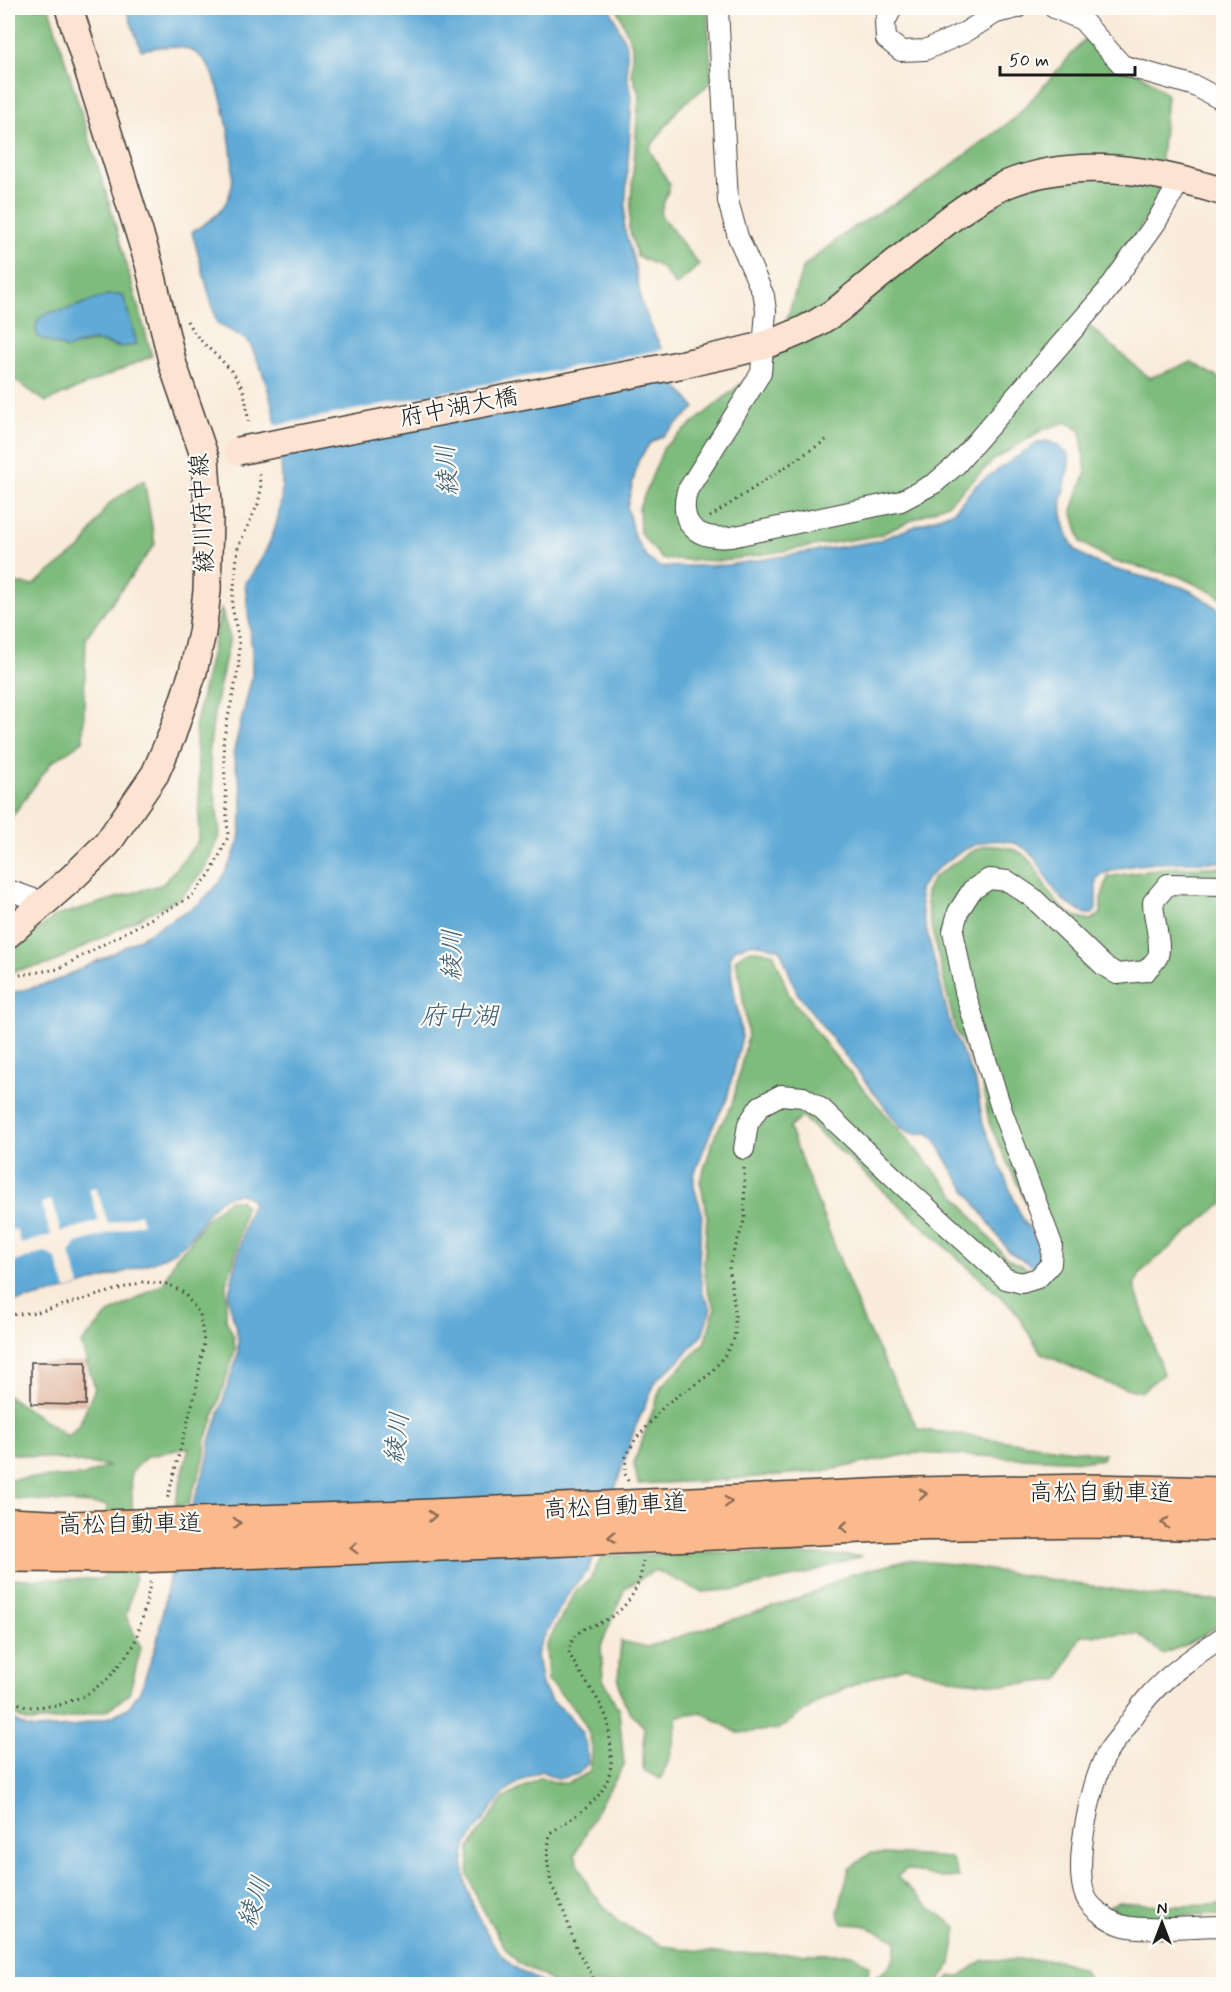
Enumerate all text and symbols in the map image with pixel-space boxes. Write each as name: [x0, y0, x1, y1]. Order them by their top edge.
scale bar: [1000, 39, 1135, 77]
text: 50 m: [1009, 49, 1049, 73]
street label: 府中湖大橋: [397, 381, 521, 435]
water label: 綾川: [429, 443, 467, 497]
street label: 綾川府中線: [184, 452, 222, 574]
water label: 綾川: [436, 929, 470, 981]
water label: 府中湖: [420, 1000, 500, 1034]
water label: 綾川: [378, 1410, 418, 1466]
street label: 高松自動車道: [1029, 1478, 1173, 1509]
street label: 高松自動車道: [542, 1488, 688, 1526]
one-way arrow: [918, 1488, 927, 1500]
one-way arrow: [723, 1496, 732, 1509]
street label: 高松自動車道: [58, 1508, 202, 1542]
one-way arrow: [427, 1510, 436, 1523]
one-way arrow: [232, 1516, 241, 1529]
one-way arrow: [1161, 1516, 1170, 1529]
one-way arrow: [840, 1520, 849, 1533]
one-way arrow: [608, 1531, 617, 1544]
one-way arrow: [350, 1542, 359, 1555]
water label: 綾川: [231, 1872, 279, 1932]
north arrow: [1132, 1893, 1192, 1953]
text: N: [1157, 1899, 1167, 1920]

